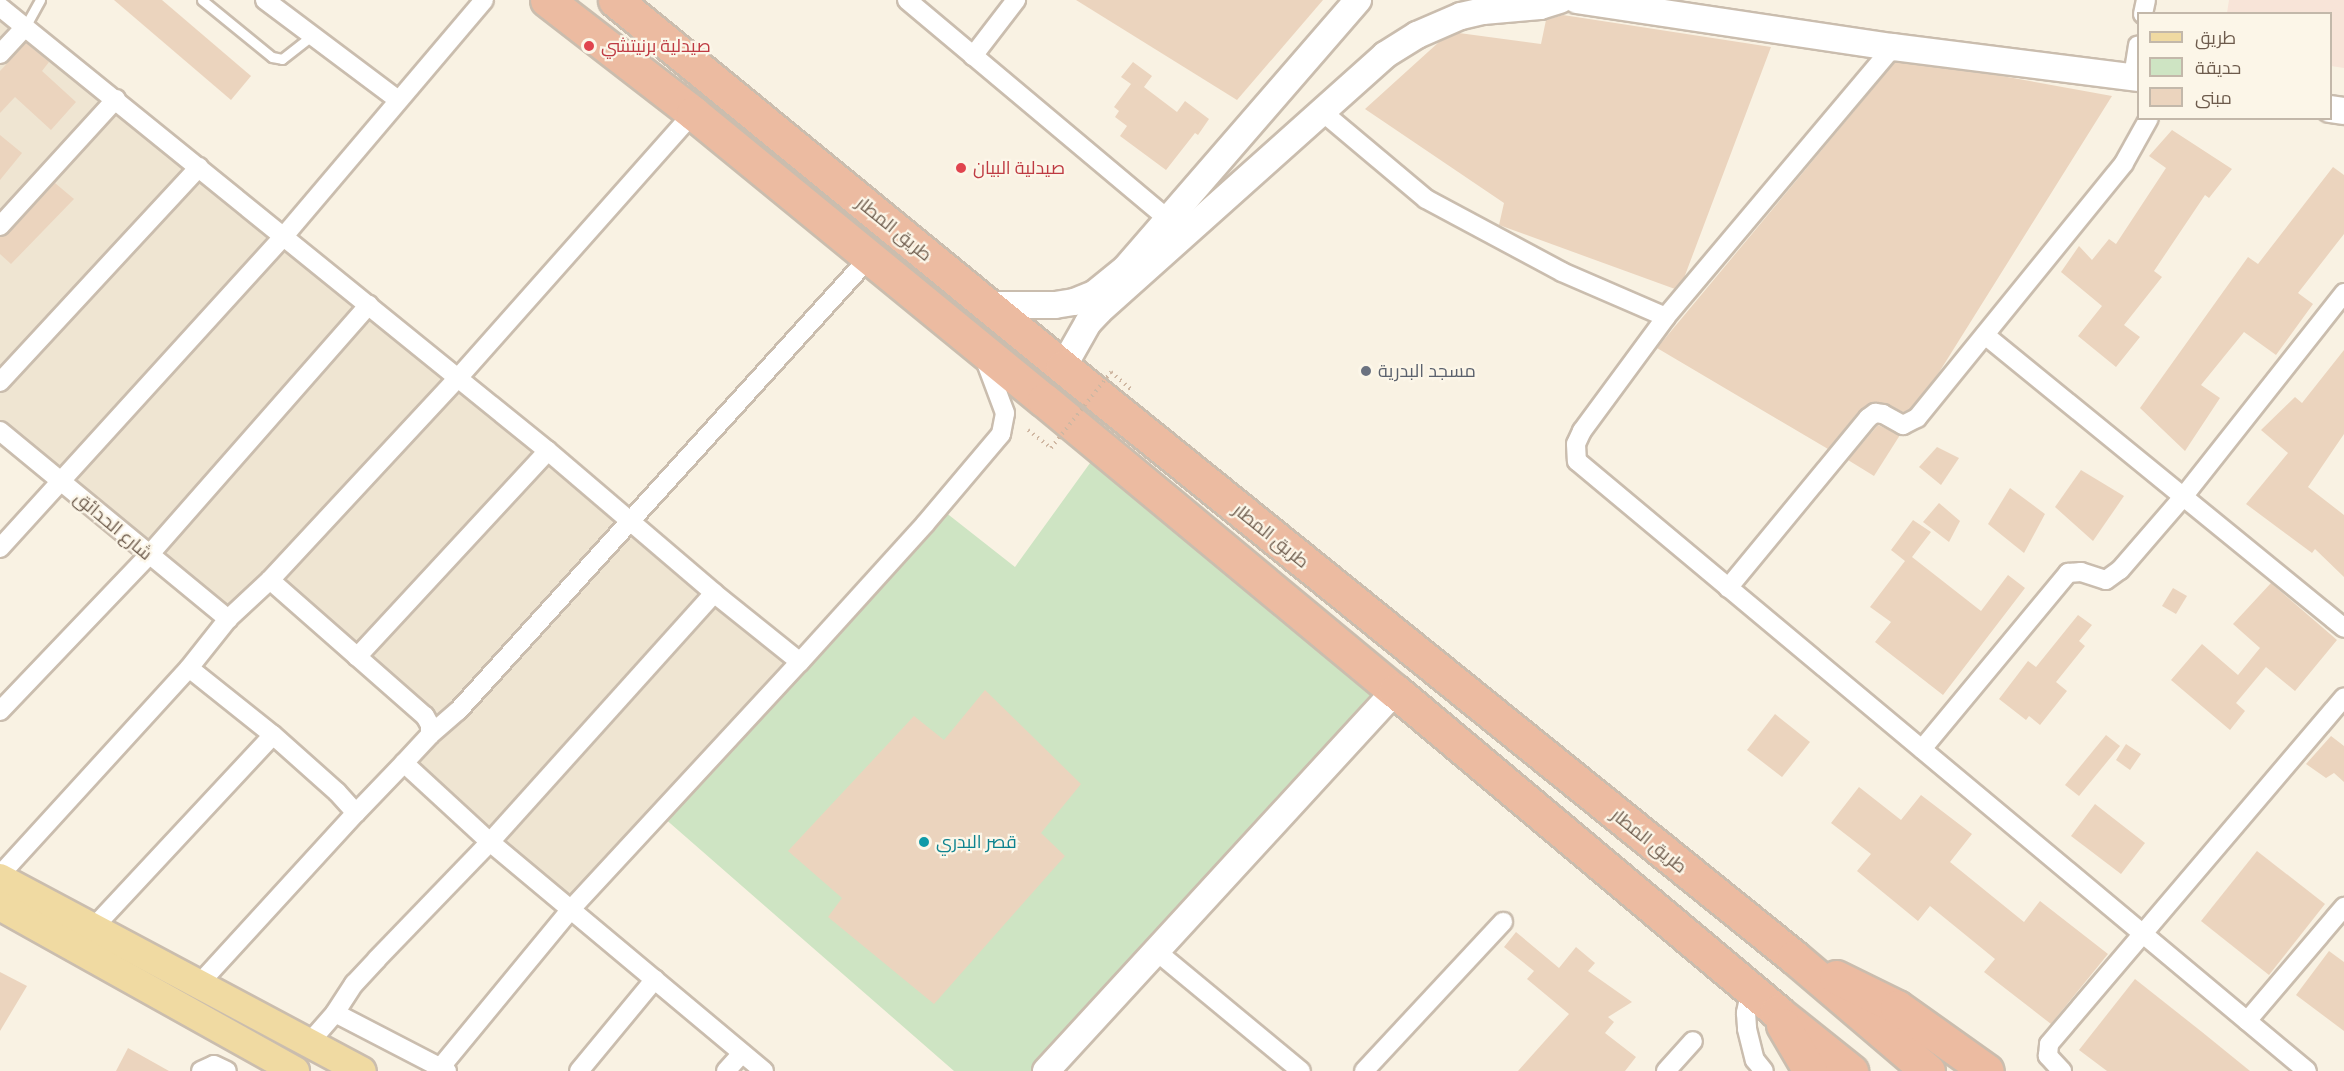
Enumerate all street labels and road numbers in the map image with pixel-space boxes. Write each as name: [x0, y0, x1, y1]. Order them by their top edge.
street label: طريق المطار: [852, 192, 936, 266]
street label: شارع الحدائق: [70, 487, 156, 565]
street label: طريق المطار: [1229, 499, 1313, 573]
street label: طريق المطار: [1607, 804, 1691, 878]

